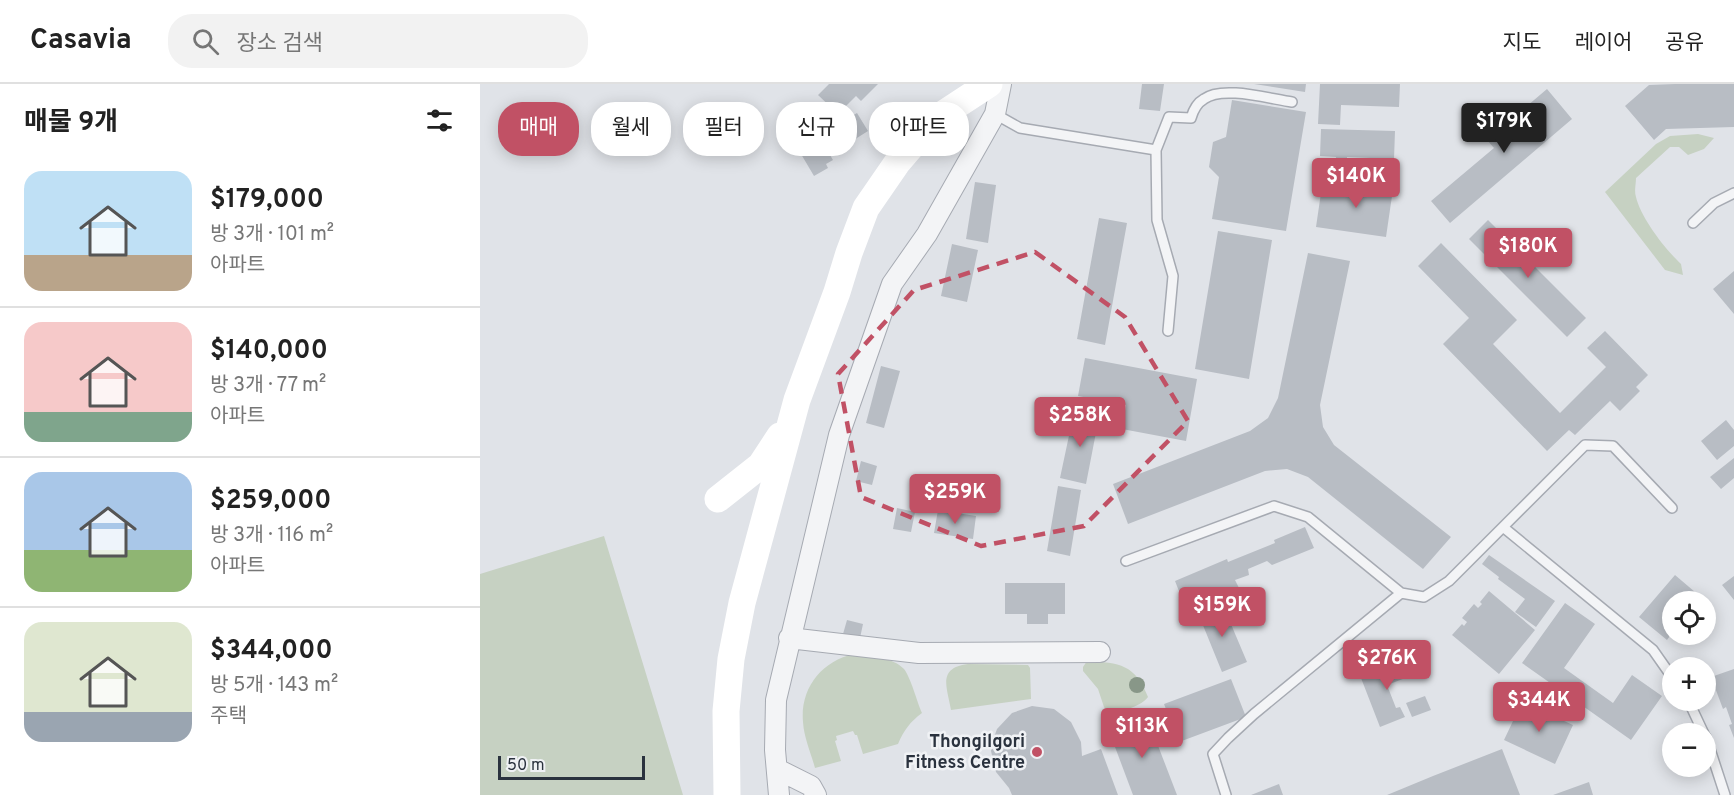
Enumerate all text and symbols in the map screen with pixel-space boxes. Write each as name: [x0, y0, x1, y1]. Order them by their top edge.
search box: [168, 14, 588, 68]
text: Casavia: [30, 23, 132, 59]
icon: search: [189, 25, 222, 58]
text: 지도: [1503, 30, 1541, 57]
text: 레이어: [1574, 30, 1632, 57]
text: 공유: [1665, 30, 1704, 57]
text: 장소 검색: [237, 31, 323, 58]
chip: 매매: [498, 102, 579, 156]
chip: 월세: [591, 102, 671, 156]
chip: 필터: [683, 102, 764, 156]
chip: 신규: [776, 102, 857, 156]
chip: 아파트: [869, 102, 969, 156]
pin: $179K: [1462, 103, 1546, 154]
icon: filters: [423, 104, 456, 137]
text: 매물 9개: [24, 107, 118, 140]
text: $179K: [1475, 109, 1533, 135]
pin: $140K: [1314, 158, 1398, 209]
text: $140K: [1326, 164, 1386, 190]
text: $179,000: [210, 184, 324, 217]
icon: home: [72, 195, 144, 267]
text: 방 3개 · 101 m²: [210, 222, 334, 248]
pin: $180K: [1486, 228, 1570, 279]
text: $180K: [1498, 234, 1558, 260]
text: 아파트: [210, 253, 265, 279]
text: $140,000: [210, 335, 328, 368]
icon: home: [72, 346, 144, 418]
text: 방 3개 · 77 m²: [210, 373, 326, 399]
pin: $258K: [1038, 397, 1122, 448]
text: $258K: [1048, 403, 1112, 429]
text: 아파트: [210, 404, 265, 430]
pin: $259K: [913, 474, 997, 525]
text: $259K: [924, 480, 986, 506]
text: $259,000: [210, 485, 331, 518]
icon: home: [72, 496, 144, 568]
text: 방 3개 · 116 m²: [210, 523, 333, 549]
text: 아파트: [210, 554, 265, 580]
pin: $159K: [1180, 587, 1264, 638]
map controls: [1662, 591, 1716, 777]
button: locate: [1662, 591, 1716, 645]
text: $159K: [1193, 593, 1251, 619]
text: $344,000: [210, 635, 333, 668]
pin: $276K: [1345, 640, 1429, 691]
icon: home: [72, 646, 144, 718]
text: $276K: [1357, 646, 1417, 672]
button: +: [1662, 657, 1716, 711]
text: 방 5개 · 143 m²: [210, 673, 338, 699]
pin: $344K: [1497, 682, 1581, 733]
text: $344K: [1507, 688, 1571, 714]
text: 주택: [210, 704, 247, 730]
pin: $113K: [1100, 708, 1184, 759]
text: $113K: [1115, 714, 1169, 740]
button: −: [1662, 723, 1716, 777]
place label: Thongilgori Fitness Centre: [905, 731, 1025, 775]
marker: Thongilgori Fitness Centre: [1030, 745, 1044, 759]
scale bar: [498, 753, 645, 780]
text: 50 m: [507, 756, 545, 776]

